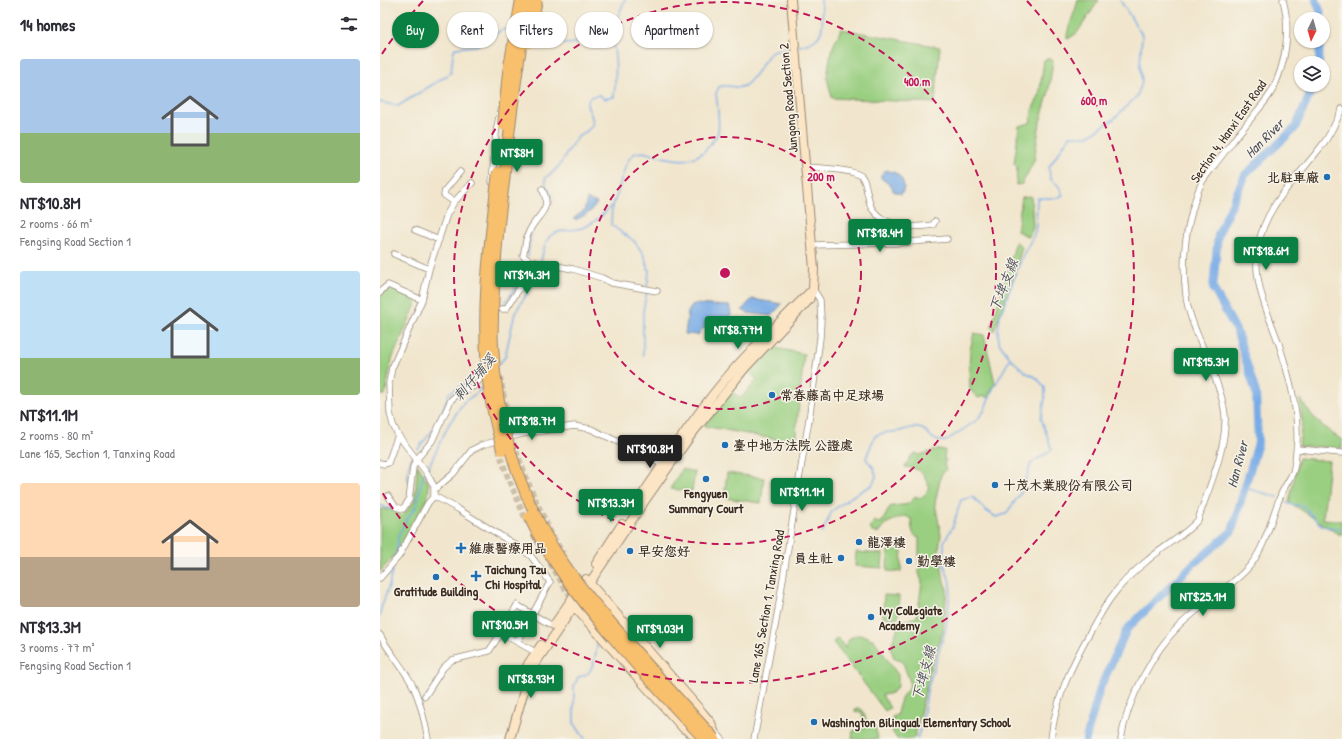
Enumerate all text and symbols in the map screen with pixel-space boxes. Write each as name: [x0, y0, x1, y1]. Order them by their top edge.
chip: Buy: [392, 12, 439, 48]
chip: Rent: [447, 12, 498, 48]
chip: Filters: [506, 12, 567, 48]
chip: New: [575, 12, 623, 48]
chip: Apartment: [631, 12, 713, 48]
north arrow: [1294, 12, 1330, 48]
map controls: [1294, 12, 1330, 92]
text: 14 homes: [20, 13, 75, 36]
icon: filters: [338, 13, 360, 35]
street label: Jungong Road Section 2: [774, 43, 802, 153]
button: layers: [1294, 56, 1330, 92]
text: 400 m: [904, 73, 930, 90]
street label: Section 4, Hanxi East Road: [1186, 76, 1270, 186]
icon: home: [154, 85, 226, 157]
text: 600 m: [1081, 92, 1107, 109]
water label: Han River: [1240, 113, 1289, 162]
pin: NT$8M: [489, 139, 545, 173]
text: NT$8M: [501, 143, 533, 161]
text: 200 m: [807, 168, 835, 185]
place label: 北駐車廠: [1267, 168, 1319, 186]
marker: 北駐車廠: [1322, 172, 1332, 182]
text: NT$10.8M: [20, 191, 81, 214]
text: 2 rooms · 66 m²: [20, 214, 92, 232]
pin: NT$18.4M: [839, 219, 921, 253]
text: NT$18.4M: [857, 223, 903, 241]
text: Fengsing Road Section 1: [20, 232, 131, 250]
pin: NT$18.6M: [1225, 237, 1307, 271]
text: NT$18.6M: [1243, 241, 1289, 259]
water label: 下埤支線: [984, 255, 1022, 315]
pin: NT$14.3M: [486, 261, 568, 295]
text: NT$14.3M: [504, 265, 550, 283]
centre of rings: [718, 266, 732, 280]
icon: home: [154, 297, 226, 369]
pin: NT$8.77M: [697, 316, 779, 350]
text: NT$8.77M: [714, 320, 762, 338]
pin: NT$15.3M: [1165, 348, 1247, 382]
water label: 刺仔埔溪: [448, 349, 500, 404]
text: NT$15.3M: [1183, 352, 1229, 370]
place label: 常春藤高中足球場: [780, 386, 884, 404]
marker: 常春藤高中足球場: [767, 390, 777, 400]
text: NT$11.1M: [20, 403, 78, 426]
pin: NT$18.7M: [491, 407, 573, 441]
text: NT$18.7M: [509, 411, 555, 429]
text: 2 rooms · 80 m²: [20, 426, 93, 444]
pin: NT$10.8M: [609, 435, 691, 469]
place label: 臺中地方法院 公證處: [733, 436, 853, 454]
water label: Han River: [1222, 437, 1253, 489]
text: NT$10.8M: [627, 439, 673, 457]
marker: 臺中地方法院 公證處: [720, 440, 730, 450]
text: Lane 165, Section 1, Tanxing Road: [20, 444, 175, 462]
marker: Fengyuen Summary Court: [701, 474, 711, 484]
place label: 十茂木業股份有限公司: [1003, 476, 1133, 494]
pin: NT$11.1M: [761, 478, 843, 512]
marker: 十茂木業股份有限公司: [990, 480, 1000, 490]
text: NT$11.1M: [780, 482, 824, 500]
place label: Fengyuen Summary Court: [669, 484, 744, 518]
pin: NT$13.3M: [570, 489, 652, 523]
text: NT$13.3M: [588, 493, 634, 511]
icon: home: [154, 509, 226, 581]
street label: Lane 165, Section 1, Tanxing Road: [744, 528, 788, 684]
place label: 龍澤樓: [867, 533, 906, 551]
marker: 龍澤樓: [854, 537, 864, 547]
place label: 維康醫療用品: [469, 539, 547, 557]
place label: 早安您好: [638, 542, 691, 560]
marker: 維康醫療用品: [456, 543, 466, 553]
marker: 早安您好: [625, 546, 635, 556]
place label: 員生社: [794, 549, 833, 567]
place label: 勤學樓: [917, 552, 956, 570]
marker: 員生社: [836, 553, 846, 563]
marker: 勤學樓: [904, 556, 914, 566]
place label: Taichung Tzu Chi Hospital: [484, 560, 547, 594]
marker: Taichung Tzu Chi Hospital: [470, 570, 482, 582]
marker: Gratitude Building: [431, 572, 441, 582]
place label: Gratitude Building: [394, 582, 478, 601]
pin: NT$25.1M: [1162, 583, 1244, 617]
text: NT$25.1M: [1180, 587, 1226, 605]
place label: Ivy Collegiate Academy: [879, 601, 943, 635]
pin: NT$10.5M: [464, 611, 546, 645]
marker: Ivy Collegiate Academy: [866, 612, 876, 622]
text: NT$13.3M: [20, 615, 81, 638]
text: NT$10.5M: [482, 615, 528, 633]
pin: NT$9.03M: [619, 615, 701, 649]
text: NT$9.03M: [637, 619, 683, 637]
text: 3 rooms · 77 m²: [20, 638, 94, 656]
water label: 下埤支線: [907, 643, 940, 703]
text: Fengsing Road Section 1: [20, 656, 131, 674]
pin: NT$8.93M: [490, 665, 572, 699]
text: NT$8.93M: [508, 669, 554, 687]
place label: Washington Bilingual Elementary School: [822, 713, 1011, 732]
marker: Washington Bilingual Elementary School: [809, 717, 819, 727]

